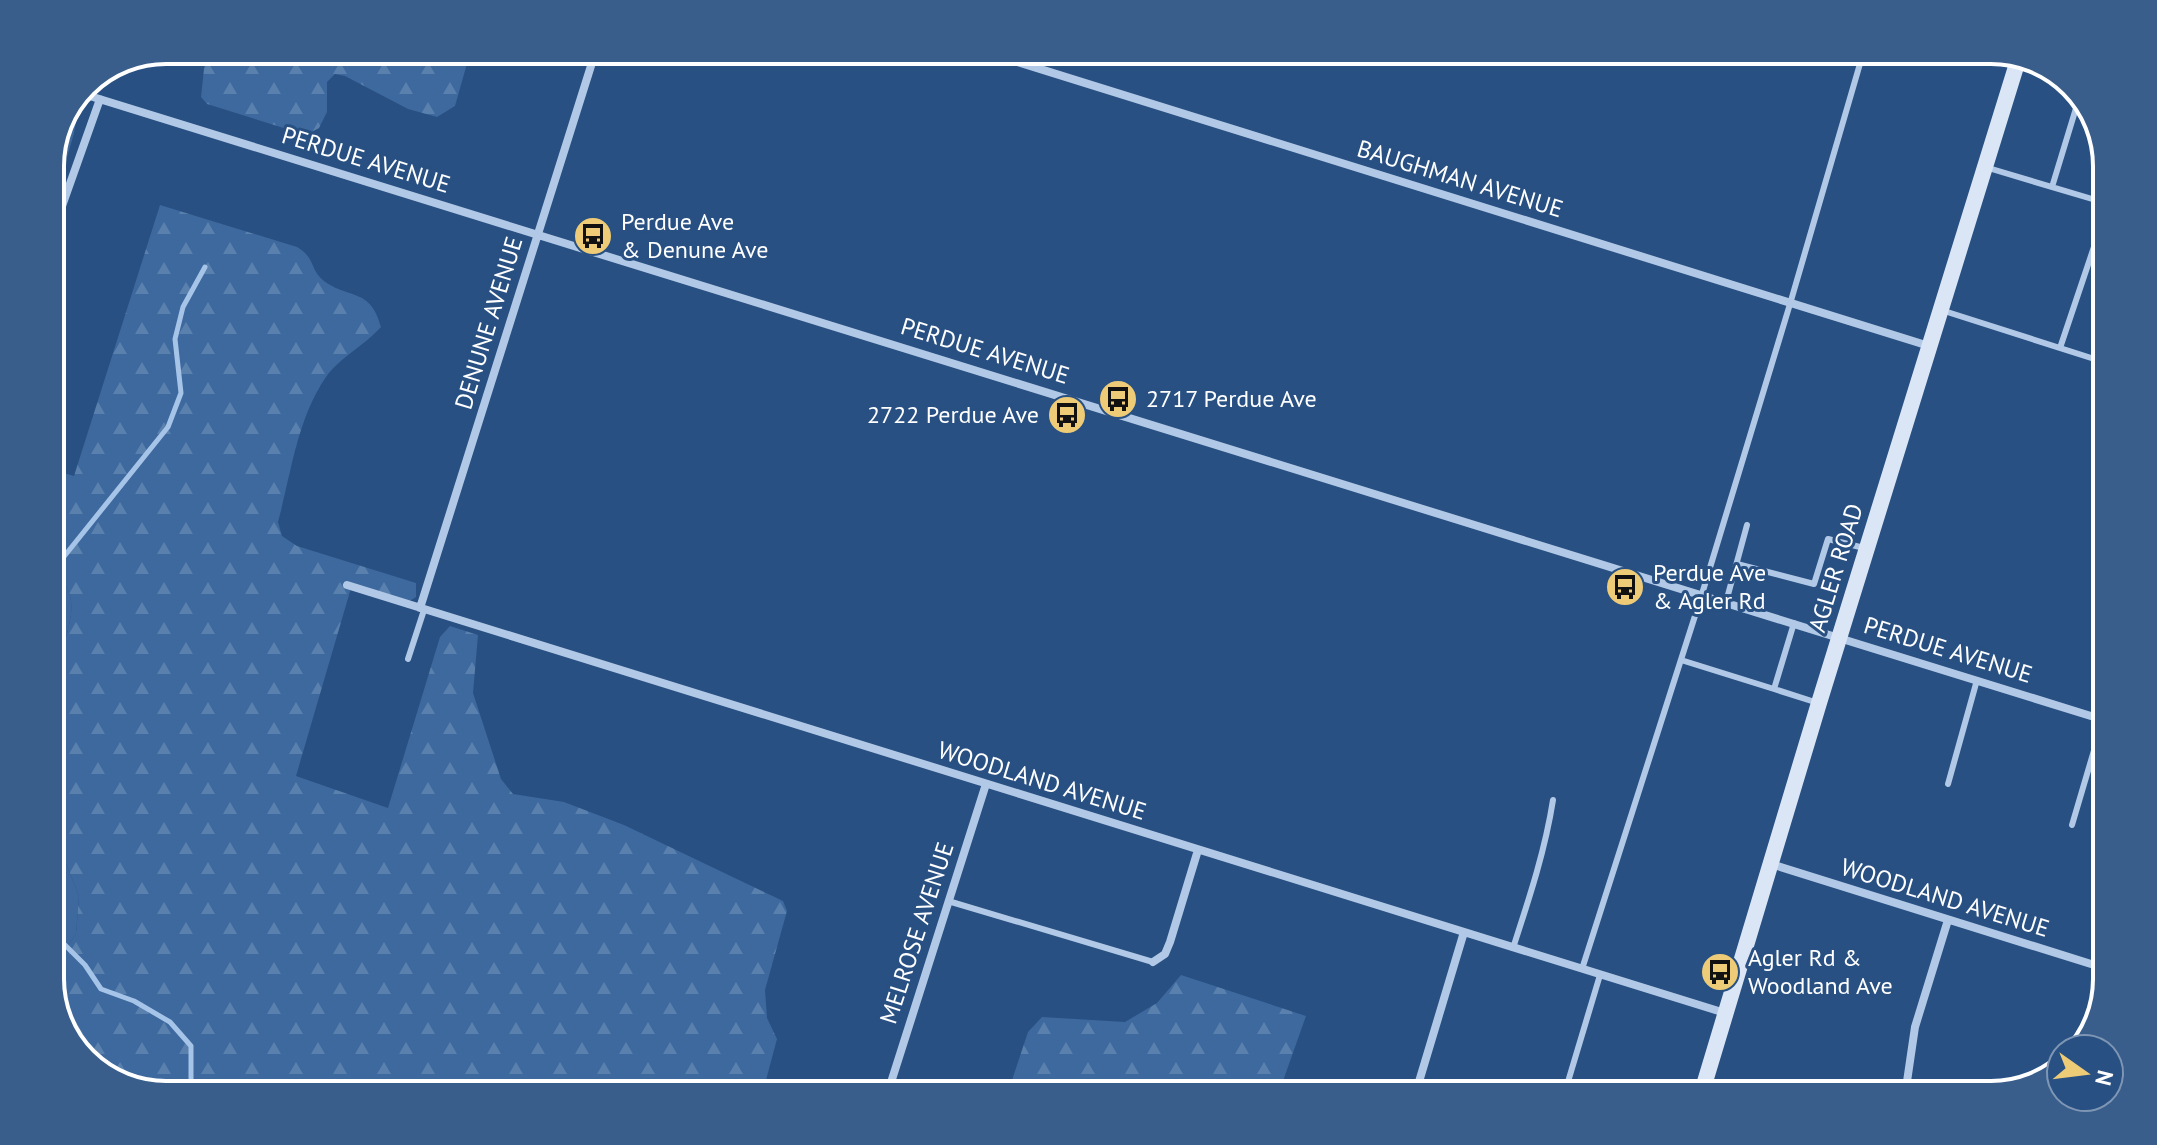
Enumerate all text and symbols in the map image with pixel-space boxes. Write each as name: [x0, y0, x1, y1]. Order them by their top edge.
street label: PERDUE AVENUE: [278, 119, 454, 200]
street label: BAUGHMAN AVENUE: [1354, 132, 1567, 225]
place label: Perdue Ave & Denune Ave: [621, 206, 769, 265]
bus stop icon: Perdue Ave & Denune Ave: [572, 215, 614, 257]
street label: DENUNE AVENUE: [448, 233, 530, 413]
street label: PERDUE AVENUE: [897, 310, 1073, 391]
bus stop icon: 2717 Perdue Ave: [1097, 378, 1139, 420]
place label: 2717 Perdue Ave: [1146, 383, 1317, 414]
bus stop icon: 2722 Perdue Ave: [1046, 394, 1088, 436]
place label: 2722 Perdue Ave: [867, 399, 1039, 430]
street label: AGLER ROAD: [1801, 500, 1870, 636]
place label: Perdue Ave & Agler Rd: [1653, 557, 1766, 616]
bus stop icon: Perdue Ave & Agler Rd: [1604, 566, 1646, 608]
street label: PERDUE AVENUE: [1860, 609, 2036, 690]
street label: WOODLAND AVENUE: [934, 734, 1150, 827]
street label: MELROSE AVENUE: [873, 838, 961, 1028]
street label: WOODLAND AVENUE: [1837, 851, 2053, 944]
place label: Agler Rd & Woodland Ave: [1748, 942, 1893, 1001]
bus stop icon: Agler Rd & Woodland Ave: [1699, 951, 1741, 993]
north arrow: [2045, 1033, 2125, 1113]
text: N: [2089, 1067, 2120, 1088]

